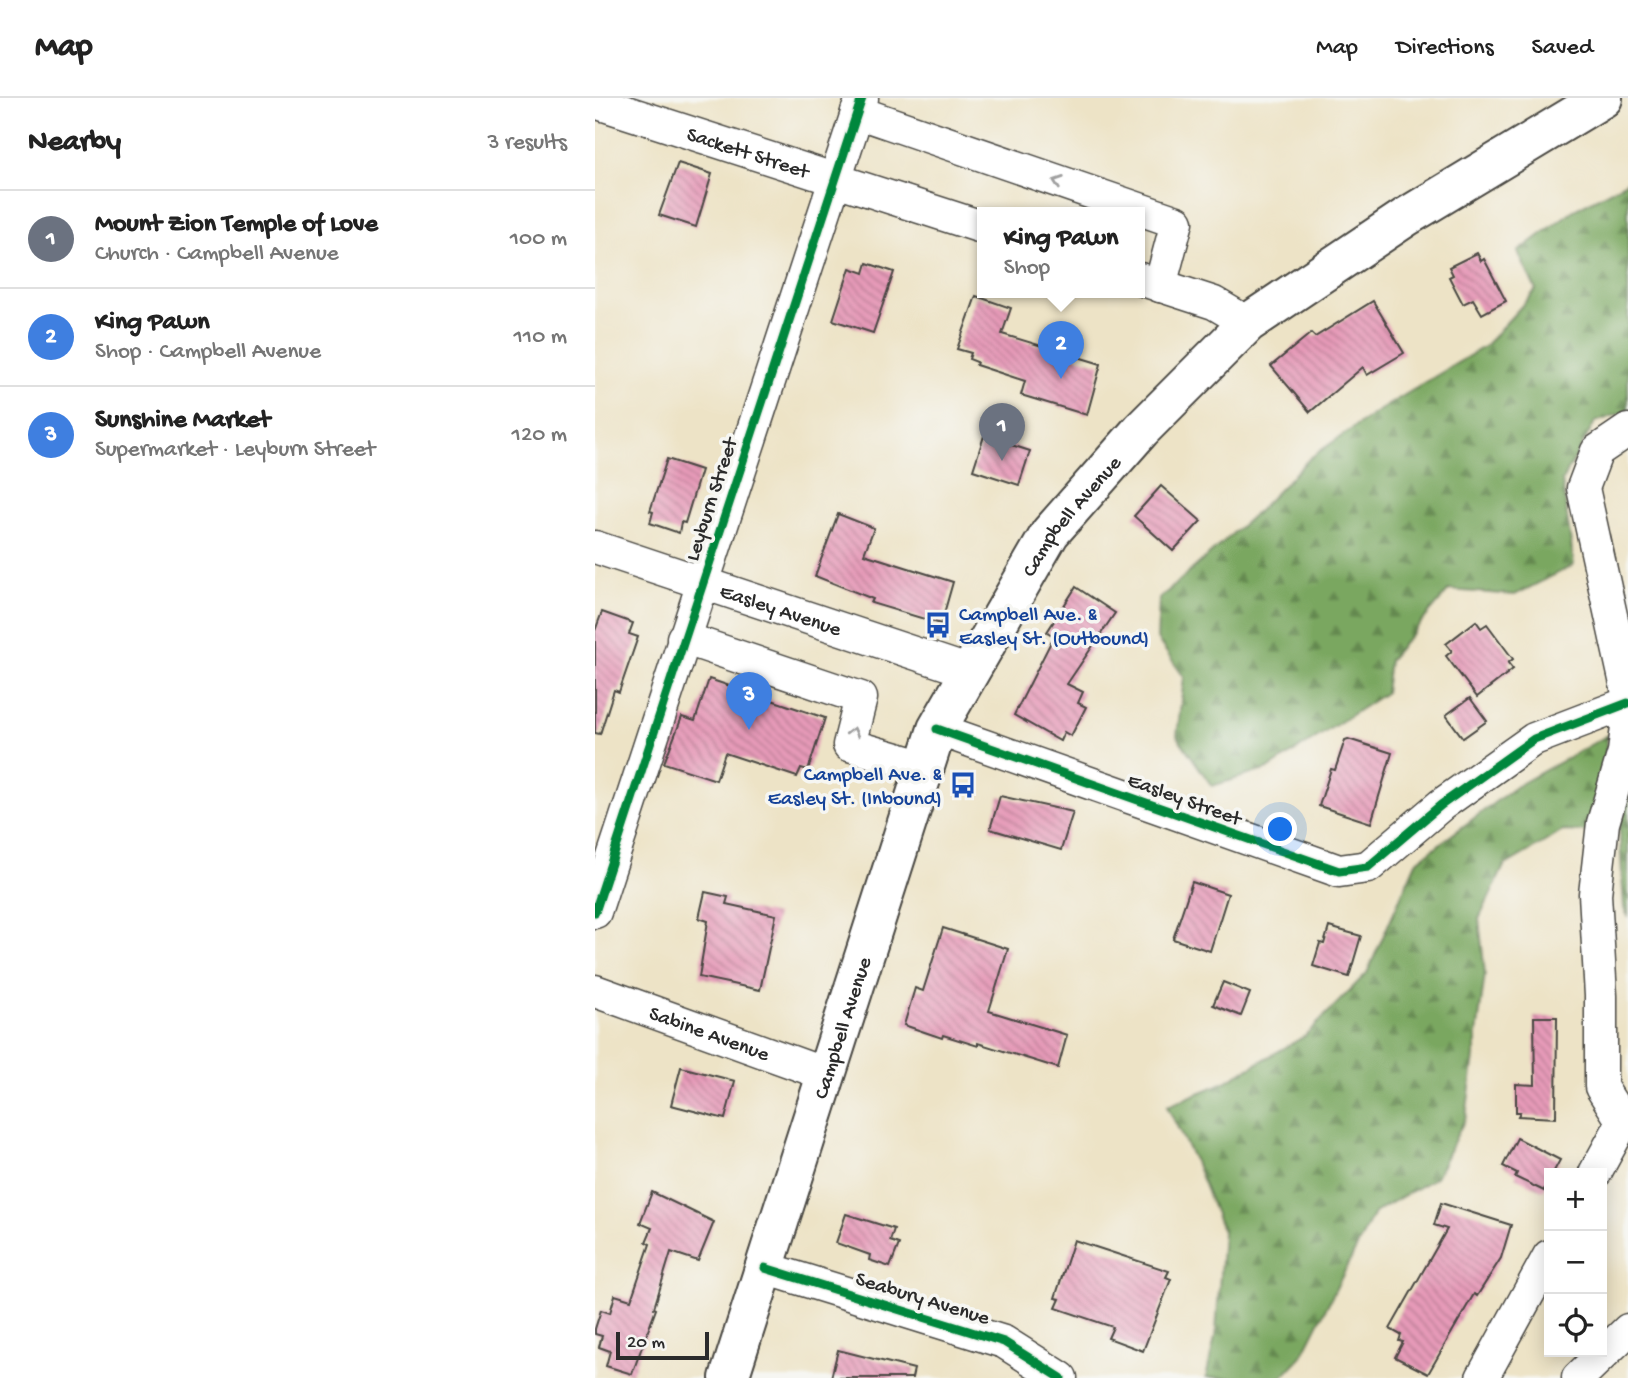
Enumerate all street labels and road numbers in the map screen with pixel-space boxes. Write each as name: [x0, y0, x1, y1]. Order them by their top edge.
street label: Sackett Street: [683, 123, 814, 187]
street label: Leyburn Street: [682, 433, 746, 565]
street label: Campbell Avenue: [1018, 451, 1129, 582]
street label: Easley Avenue: [716, 580, 845, 644]
street label: Easley Street: [1123, 769, 1246, 834]
street label: Campbell Avenue: [810, 953, 879, 1103]
street label: Sabine Avenue: [645, 1003, 773, 1069]
street label: Seabury Avenue: [852, 1268, 993, 1333]

